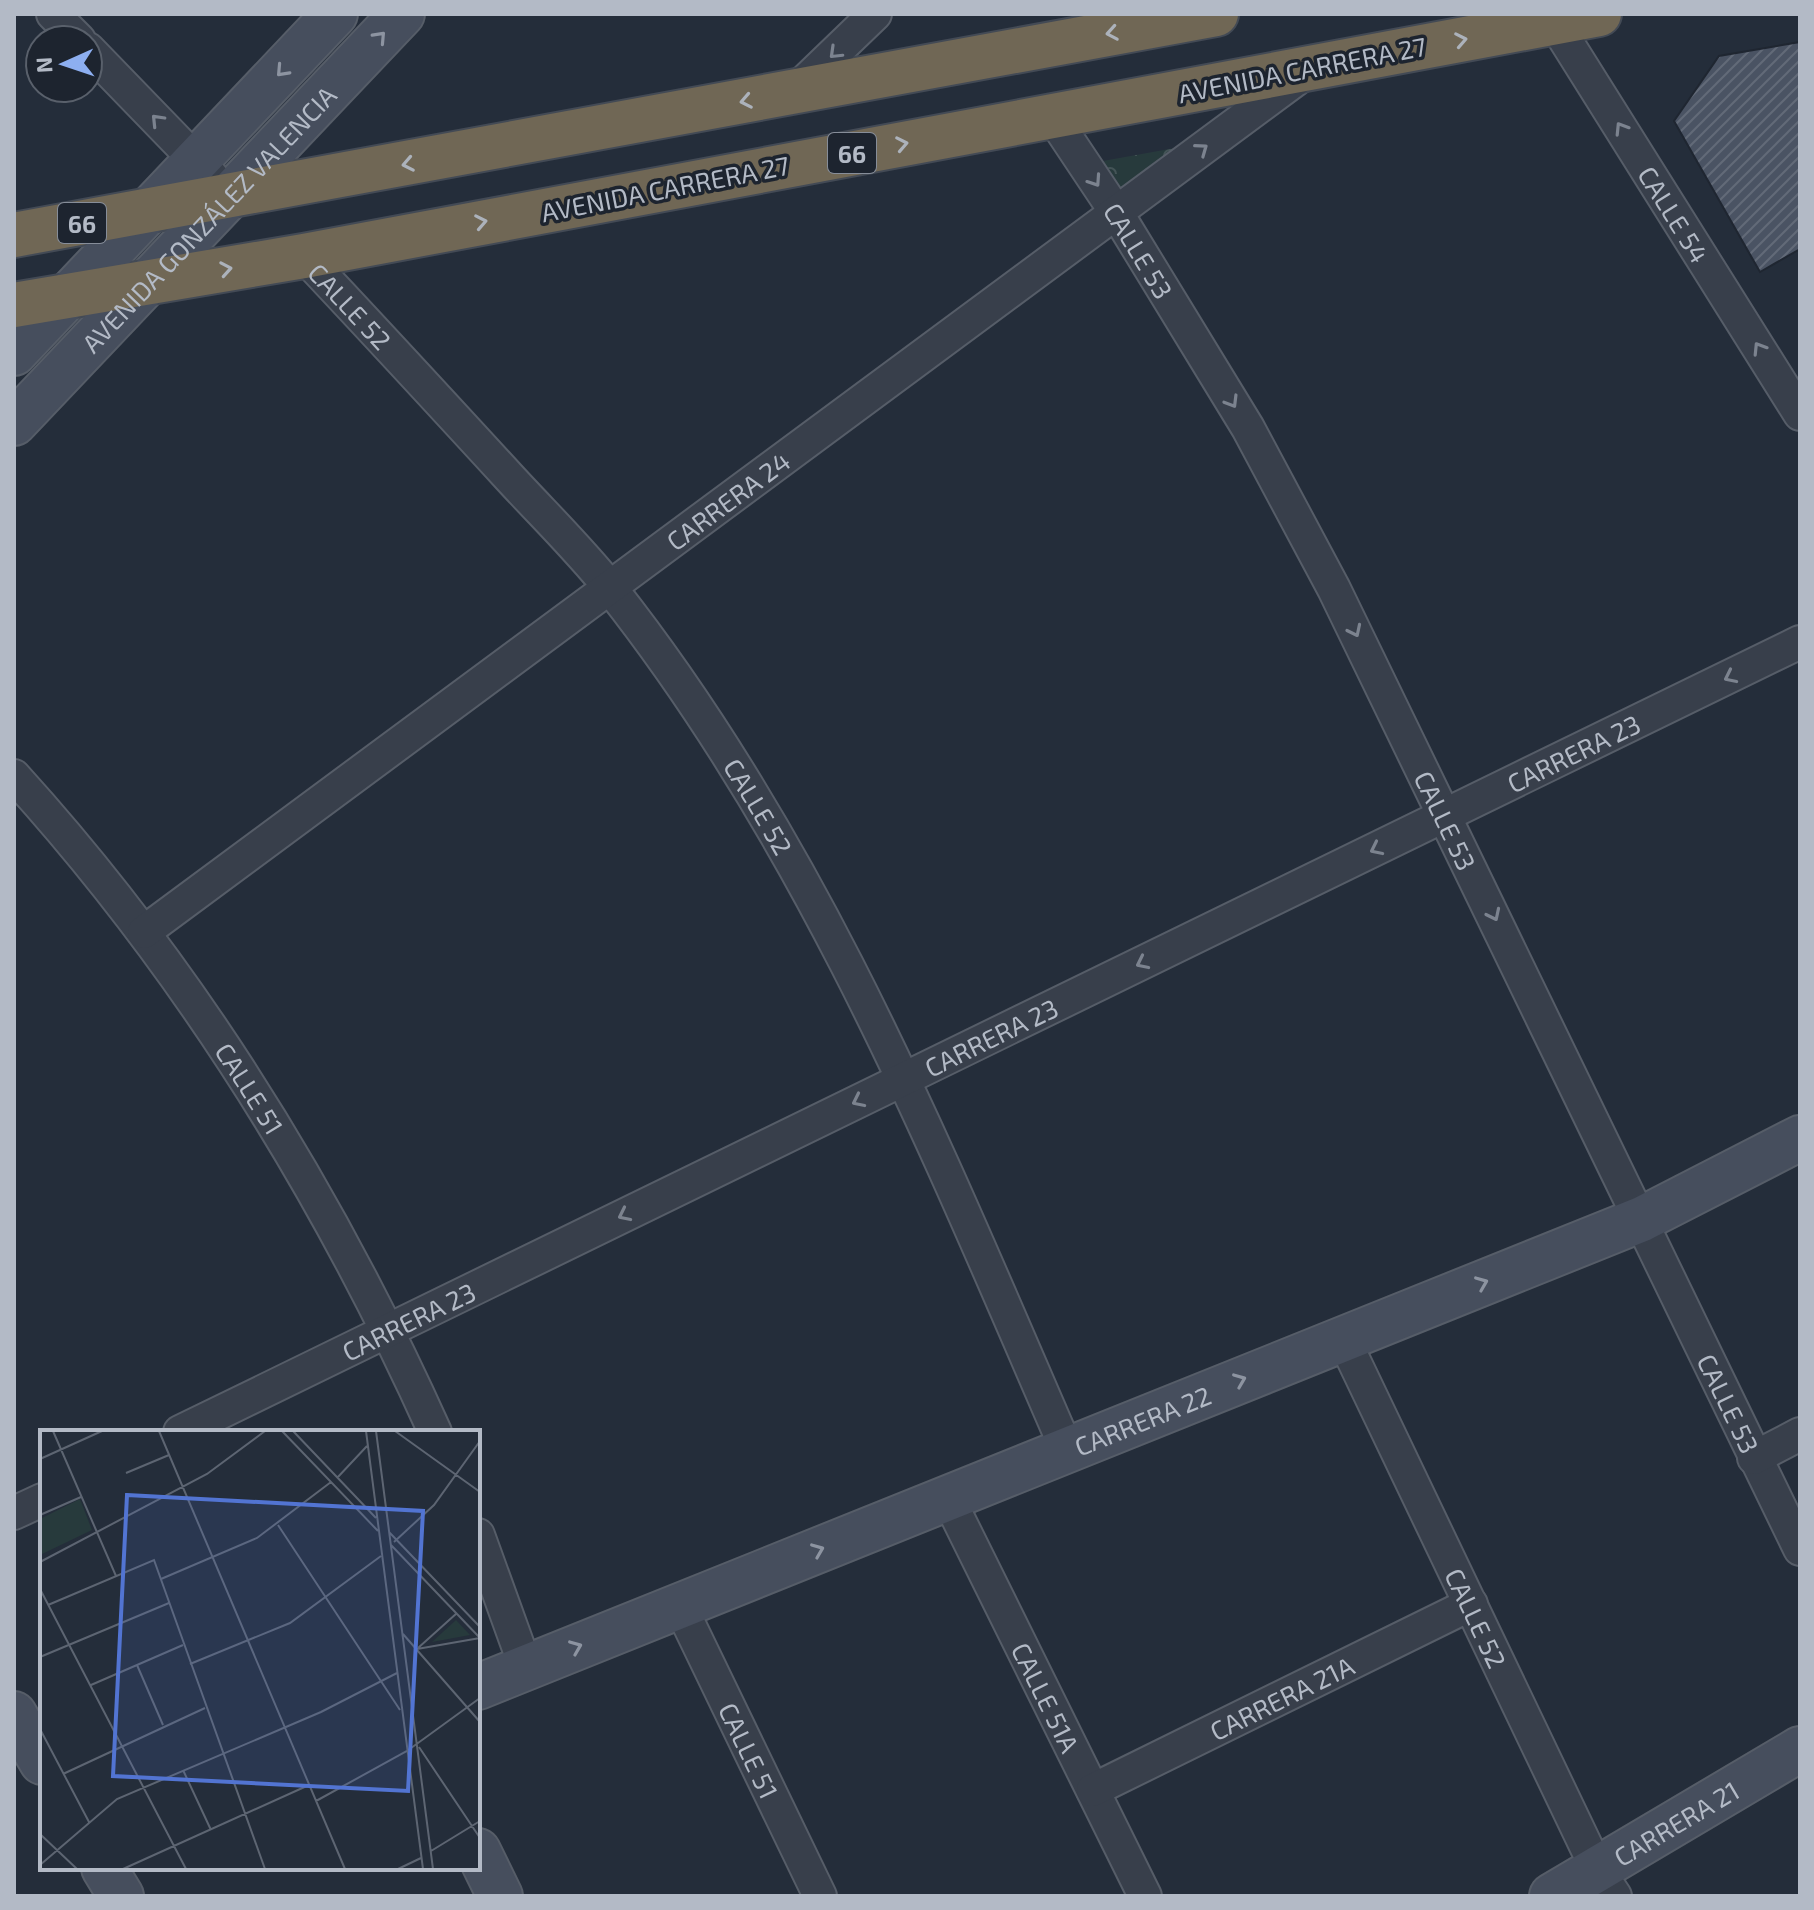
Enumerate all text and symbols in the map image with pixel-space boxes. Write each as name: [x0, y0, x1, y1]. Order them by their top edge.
north arrow: [24, 24, 104, 104]
one-way arrow: [1105, 24, 1119, 41]
street label: AVENIDA CARRERA 27: [1175, 30, 1429, 108]
one-way arrow: [371, 32, 386, 46]
one-way arrow: [1453, 32, 1467, 49]
one-way arrow: [830, 44, 844, 58]
text: N: [30, 56, 56, 74]
one-way arrow: [276, 62, 291, 76]
street label: AVENIDA GONZÁLEZ VALENCIA: [75, 79, 342, 358]
one-way arrow: [739, 91, 753, 108]
one-way arrow: [152, 115, 166, 129]
one-way arrow: [1616, 122, 1631, 136]
road number: 66: [828, 133, 876, 173]
one-way arrow: [895, 136, 909, 153]
one-way arrow: [1193, 145, 1207, 159]
street label: AVENIDA CARRERA 27: [538, 149, 792, 227]
one-way arrow: [401, 154, 415, 171]
street label: CALLE 54: [1633, 160, 1716, 268]
one-way arrow: [1086, 172, 1101, 187]
street label: CALLE 53: [1098, 196, 1180, 304]
road number: 66: [58, 203, 106, 243]
one-way arrow: [475, 215, 488, 232]
street label: CALLE 52: [303, 256, 398, 355]
one-way arrow: [219, 261, 232, 278]
one-way arrow: [1753, 342, 1768, 357]
one-way arrow: [1222, 393, 1238, 408]
street label: CARRERA 24: [660, 444, 795, 556]
one-way arrow: [1345, 623, 1361, 638]
one-way arrow: [1723, 667, 1738, 683]
street label: CARRERA 23: [1502, 707, 1645, 798]
street label: CALLE 52: [718, 752, 800, 860]
street label: CALLE 53: [1409, 765, 1483, 875]
one-way arrow: [1369, 839, 1384, 855]
one-way arrow: [1485, 906, 1500, 921]
one-way arrow: [1136, 953, 1151, 969]
street label: CARRERA 23: [919, 991, 1062, 1082]
street label: CALLE 51: [210, 1036, 291, 1140]
one-way arrow: [852, 1092, 866, 1108]
one-way arrow: [618, 1205, 633, 1221]
street label: CARRERA 23: [337, 1275, 480, 1366]
one-way arrow: [1474, 1276, 1488, 1293]
street label: CALLE 53: [1692, 1348, 1766, 1458]
one-way arrow: [1233, 1373, 1247, 1390]
street label: CARRERA 22: [1070, 1379, 1215, 1461]
inset map: [40, 1430, 480, 1870]
one-way arrow: [809, 1544, 824, 1560]
street label: CALLE 52: [1440, 1563, 1514, 1672]
street label: CALLE 51A: [1006, 1637, 1087, 1757]
one-way arrow: [568, 1641, 582, 1657]
street label: CARRERA 21A: [1204, 1649, 1358, 1746]
street label: CALLE 51: [713, 1697, 786, 1803]
street label: CARRERA 21: [1608, 1774, 1744, 1872]

